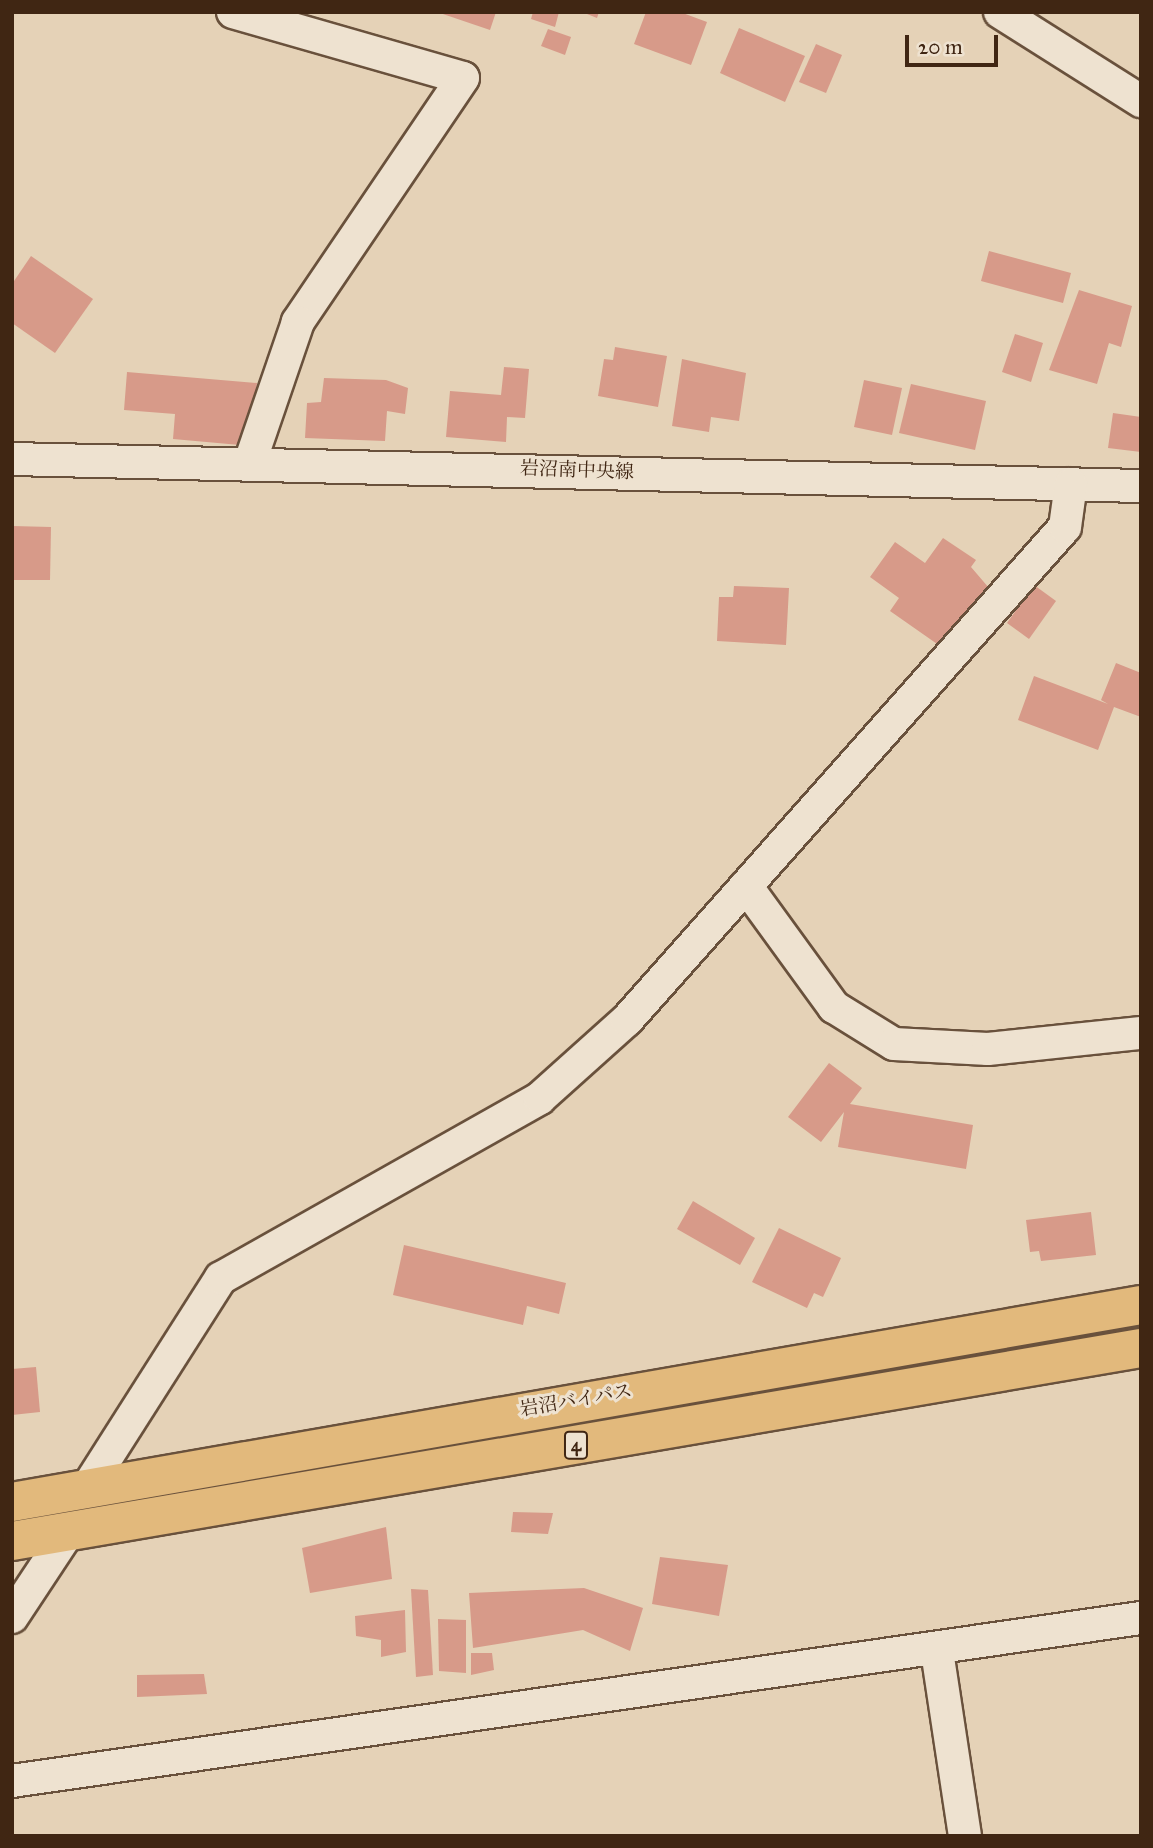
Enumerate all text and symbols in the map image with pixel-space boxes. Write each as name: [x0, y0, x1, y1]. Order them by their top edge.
scale bar: [908, 21, 1001, 65]
text: 20 m: [918, 34, 963, 60]
street label: 岩沼南中央線: [520, 457, 634, 483]
street label: 岩沼バイパス: [518, 1379, 634, 1421]
road number: 4: [564, 1430, 588, 1460]

